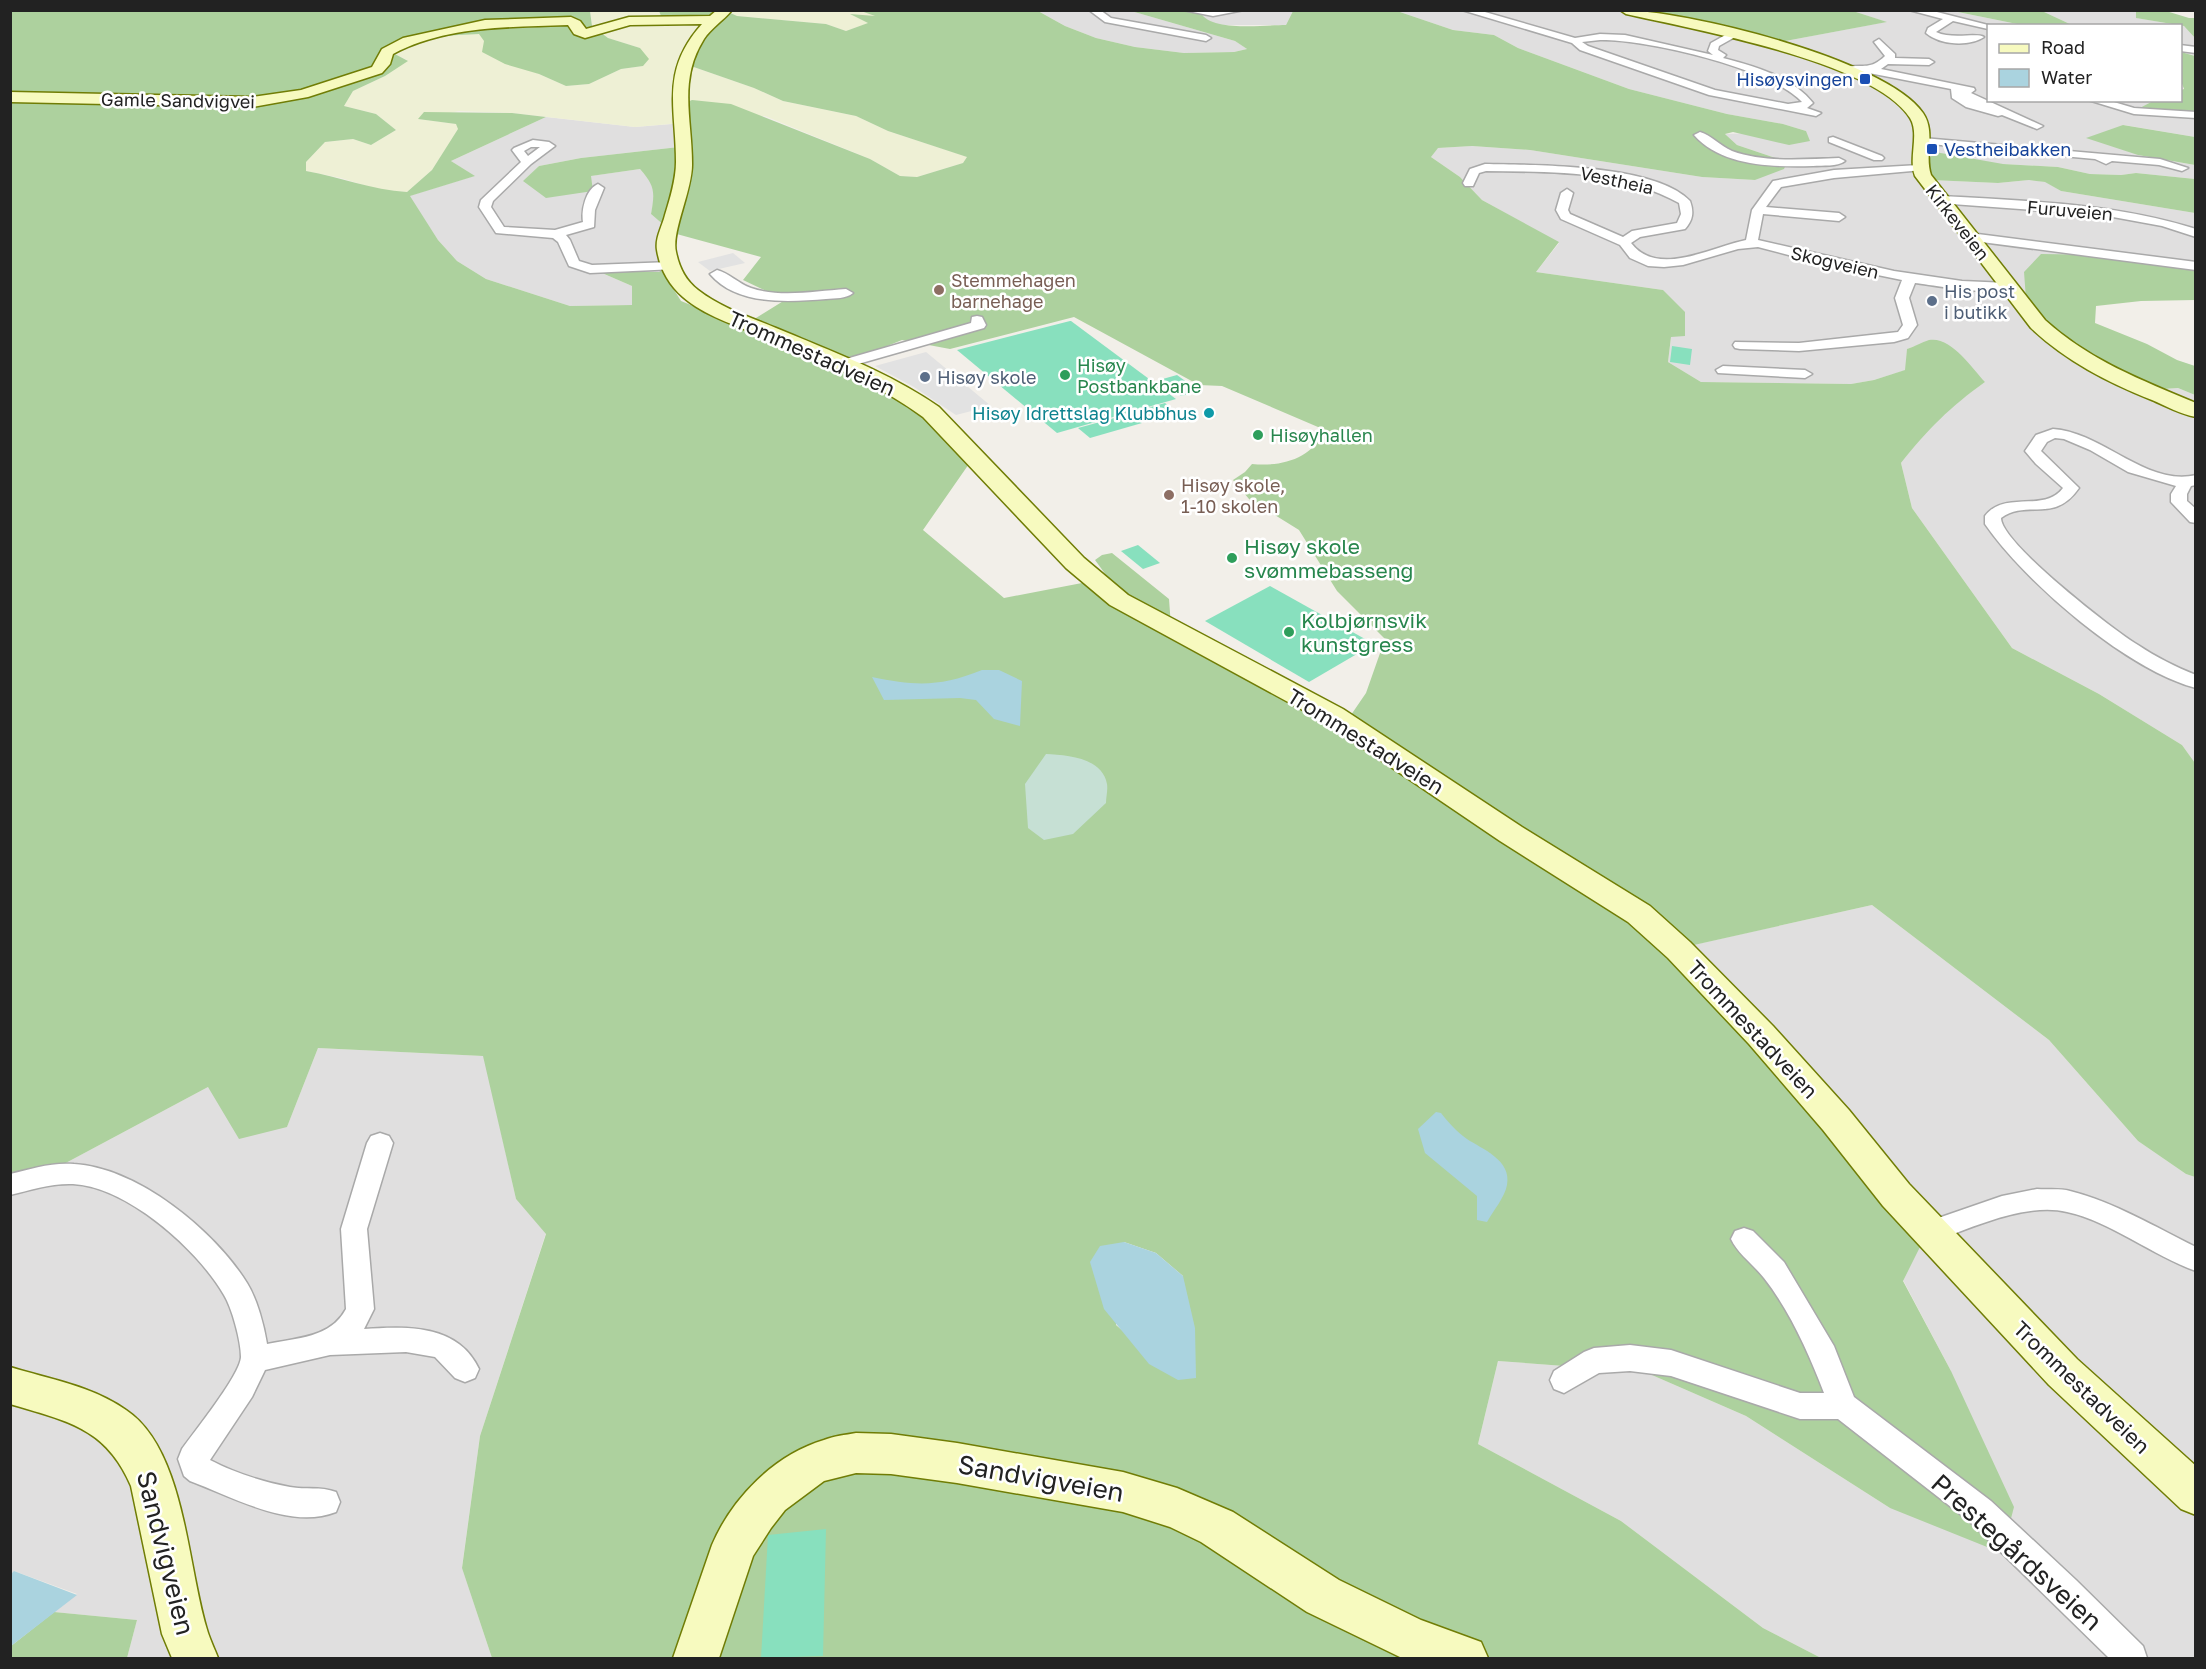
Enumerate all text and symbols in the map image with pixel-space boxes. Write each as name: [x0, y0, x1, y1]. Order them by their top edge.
legend: [1987, 24, 2182, 102]
text: Road: [2041, 36, 2085, 58]
text: Water: [2041, 66, 2092, 88]
place label: Hisøysvingen: [1736, 68, 1853, 90]
marker: Hisøysvingen: [1858, 72, 1872, 86]
street label: Gamle Sandvigvei: [101, 88, 255, 112]
place label: Vestheibakken: [1944, 138, 2071, 160]
marker: Vestheibakken: [1925, 142, 1939, 156]
street label: Vestheia: [1578, 161, 1656, 199]
street label: Kirkeveien: [1921, 180, 1995, 264]
street label: Furuveien: [2026, 195, 2114, 225]
street label: Skogveien: [1789, 241, 1881, 283]
place label: Stemmehagen barnehage: [951, 269, 1076, 312]
place label: His post i butikk: [1944, 280, 2015, 323]
marker: Stemmehagen barnehage: [932, 283, 946, 297]
marker: His post i butikk: [1925, 294, 1939, 308]
street label: Trommestadveien: [725, 305, 899, 401]
place label: Hisøy Postbankbane: [1077, 354, 1201, 397]
place label: Hisøy skole: [937, 366, 1036, 388]
marker: Hisøy Postbankbane: [1058, 368, 1072, 382]
marker: Hisøy skole: [918, 370, 932, 384]
place label: Hisøy Idrettslag Klubbhus: [972, 402, 1197, 424]
marker: Hisøy Idrettslag Klubbhus: [1202, 406, 1216, 420]
place label: Hisøyhallen: [1270, 424, 1373, 446]
marker: Hisøyhallen: [1251, 428, 1265, 442]
place label: Hisøy skole, 1-10 skolen: [1181, 474, 1285, 517]
marker: Hisøy skole, 1-10 skolen: [1162, 488, 1176, 502]
place label: Hisøy skole svømmebasseng: [1244, 533, 1413, 583]
marker: Hisøy skole svømmebasseng: [1225, 551, 1239, 565]
place label: Kolbjørnsvik kunstgress: [1301, 607, 1427, 657]
marker: Kolbjørnsvik kunstgress: [1282, 625, 1296, 639]
street label: Trommestadveien: [1283, 682, 1449, 800]
street label: Trommestadveien: [1682, 954, 1824, 1104]
street label: Trommestadveien: [2008, 1315, 2156, 1459]
street label: Sandvigveien: [956, 1448, 1126, 1508]
street label: Prestegårdsveien: [1925, 1467, 2109, 1637]
street label: Sandvigveien: [131, 1468, 201, 1638]

